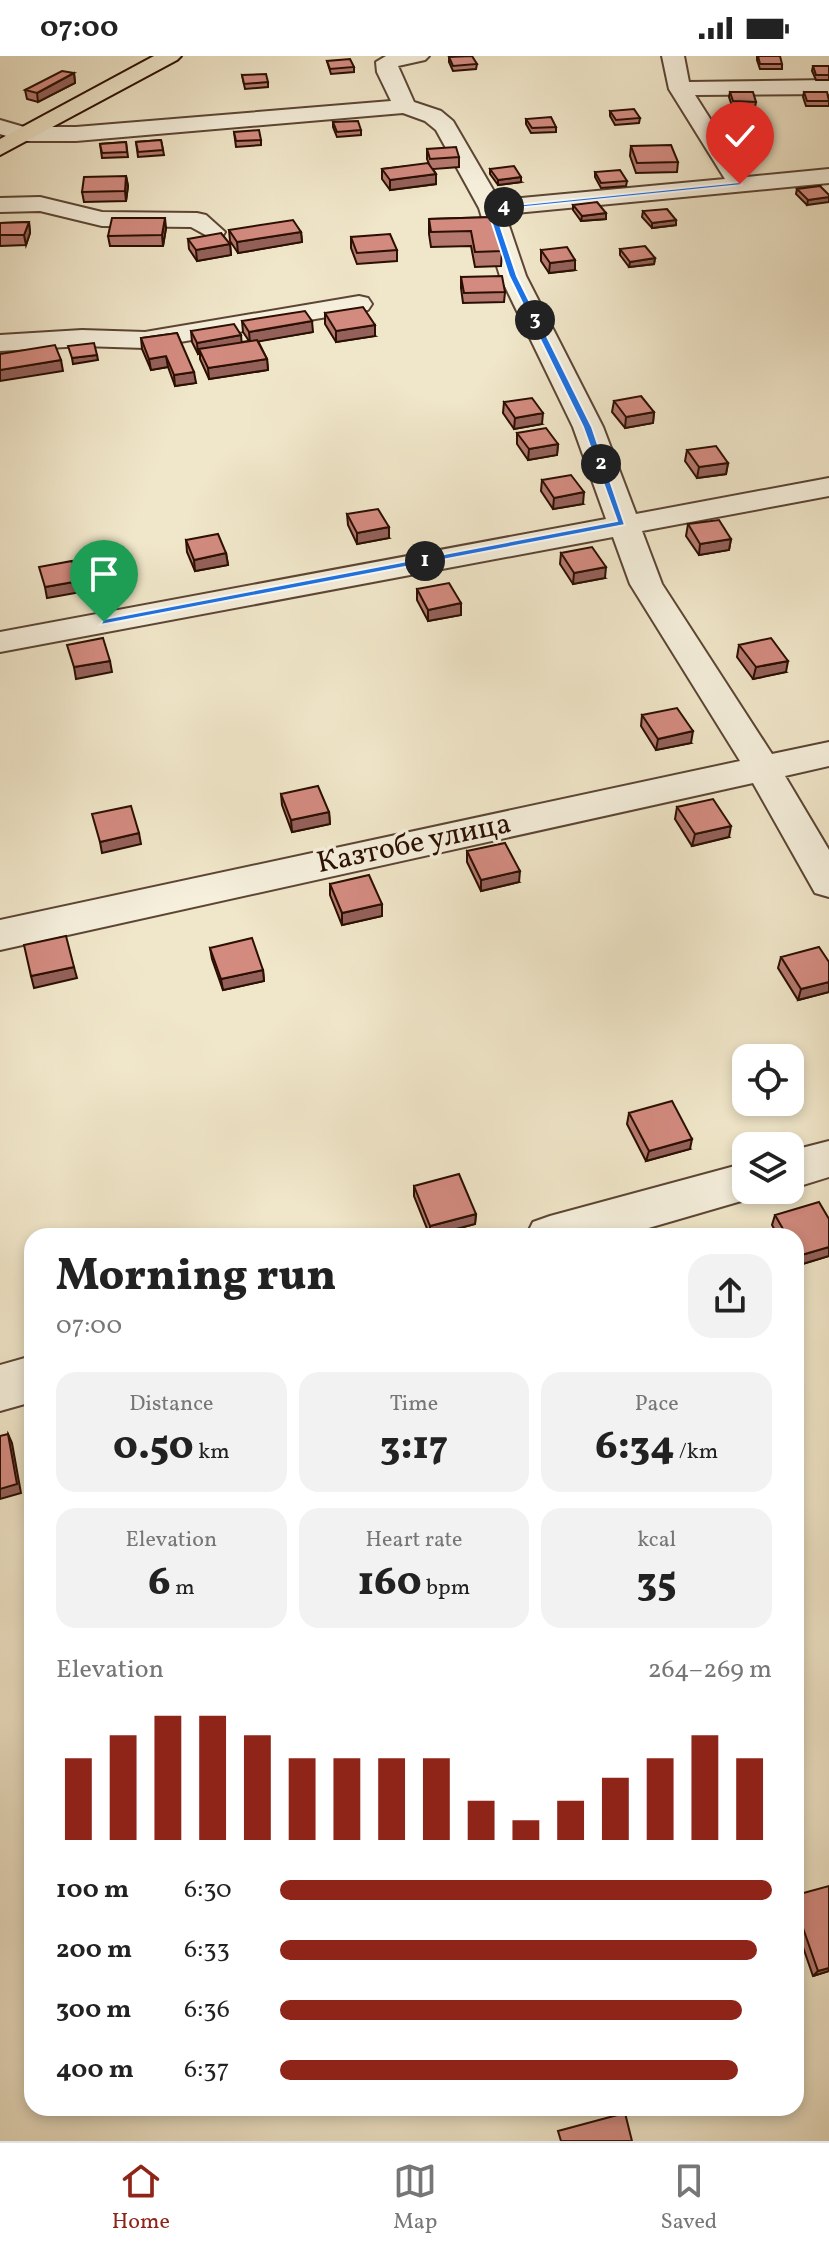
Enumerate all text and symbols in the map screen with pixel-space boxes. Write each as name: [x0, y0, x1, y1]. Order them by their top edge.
text: 07:00: [40, 7, 119, 49]
pin: [706, 102, 774, 184]
icon: check: [718, 114, 762, 158]
pin: 4: [484, 187, 524, 227]
text: 4: [497, 191, 511, 222]
pin: 3: [515, 300, 555, 340]
text: 3: [529, 304, 541, 335]
pin: 2: [581, 444, 621, 484]
text: 2: [595, 448, 607, 479]
pin: [70, 540, 138, 622]
pin: 1: [405, 541, 445, 581]
text: 1: [421, 545, 429, 576]
icon: arrive: [82, 552, 126, 596]
street label: Казтобе улица: [313, 803, 515, 885]
map controls: [732, 1044, 804, 1204]
button: locate: [732, 1044, 804, 1116]
button: layers: [732, 1132, 804, 1204]
text: Morning run: [56, 1247, 336, 1308]
button: share: [688, 1254, 772, 1338]
text: 07:00: [56, 1308, 122, 1344]
text: Distance: [129, 1389, 213, 1420]
text: Time: [390, 1389, 438, 1420]
text: Pace: [635, 1389, 679, 1420]
text: 0.50: [113, 1420, 194, 1476]
text: 3:17: [380, 1420, 448, 1476]
text: 6:34: [595, 1420, 674, 1476]
text: km: [194, 1437, 230, 1468]
text: /km: [674, 1437, 718, 1468]
text: Elevation: [126, 1525, 217, 1556]
text: Heart rate: [365, 1525, 463, 1556]
text: kcal: [637, 1525, 676, 1556]
text: 6: [148, 1556, 171, 1612]
text: 160: [358, 1556, 422, 1612]
text: 35: [637, 1556, 676, 1612]
text: m: [171, 1573, 195, 1604]
text: bpm: [422, 1573, 470, 1604]
text: Elevation: [56, 1652, 164, 1688]
text: 264–269 m: [648, 1652, 772, 1688]
text: 100 m: [56, 1872, 129, 1908]
text: 6:30: [184, 1872, 232, 1908]
text: 200 m: [56, 1932, 132, 1968]
text: 6:33: [184, 1932, 230, 1968]
text: 300 m: [56, 1992, 132, 2028]
text: 6:36: [184, 1992, 230, 2028]
text: 400 m: [56, 2052, 134, 2088]
text: 6:37: [184, 2052, 229, 2088]
tab: Home: [112, 2159, 170, 2238]
tab: Map: [393, 2159, 437, 2238]
tab: Saved: [661, 2159, 717, 2238]

